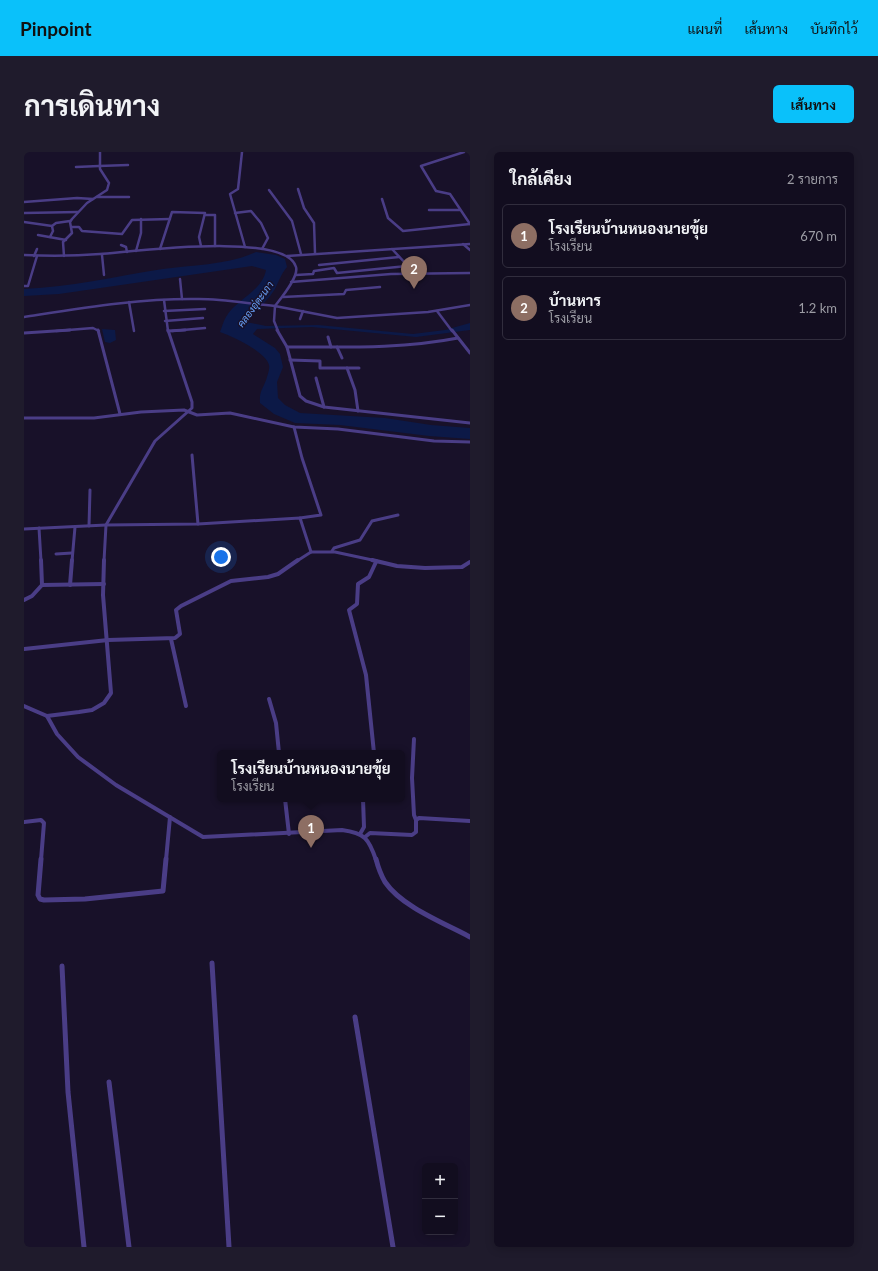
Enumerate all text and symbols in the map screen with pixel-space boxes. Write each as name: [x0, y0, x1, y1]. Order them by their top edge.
text: Pinpoint: [20, 17, 91, 40]
text: แผนที่: [687, 20, 722, 37]
text: เส้นทาง: [744, 20, 788, 37]
text: บันทึกไว้: [810, 20, 858, 37]
button: เส้นทาง: [773, 85, 854, 123]
text: การเดินทาง: [24, 88, 160, 122]
text: ใกล้เคียง: [510, 168, 572, 189]
text: 2 รายการ: [787, 171, 838, 187]
text: โรงเรียนบ้านหนองนายขุ้ย: [549, 219, 708, 237]
text: 1: [520, 228, 528, 244]
text: 670 m: [800, 228, 837, 244]
text: โรงเรียน: [549, 238, 592, 254]
pin: 2: [401, 256, 427, 289]
water label: คลองอุ่ตะเภา: [234, 279, 277, 330]
text: บ้านหาร: [549, 291, 601, 309]
text: 2: [520, 300, 528, 316]
text: 1.2 km: [798, 300, 837, 316]
text: โรงเรียน: [549, 310, 592, 326]
your location: [211, 547, 231, 567]
popup: [217, 750, 405, 802]
text: โรงเรียนบ้านหนองนายขุ้ย: [231, 759, 391, 777]
text: โรงเรียน: [231, 778, 275, 794]
pin: 1: [298, 815, 324, 848]
map controls: [422, 1163, 458, 1235]
button: +: [422, 1163, 458, 1199]
button: −: [422, 1199, 458, 1235]

